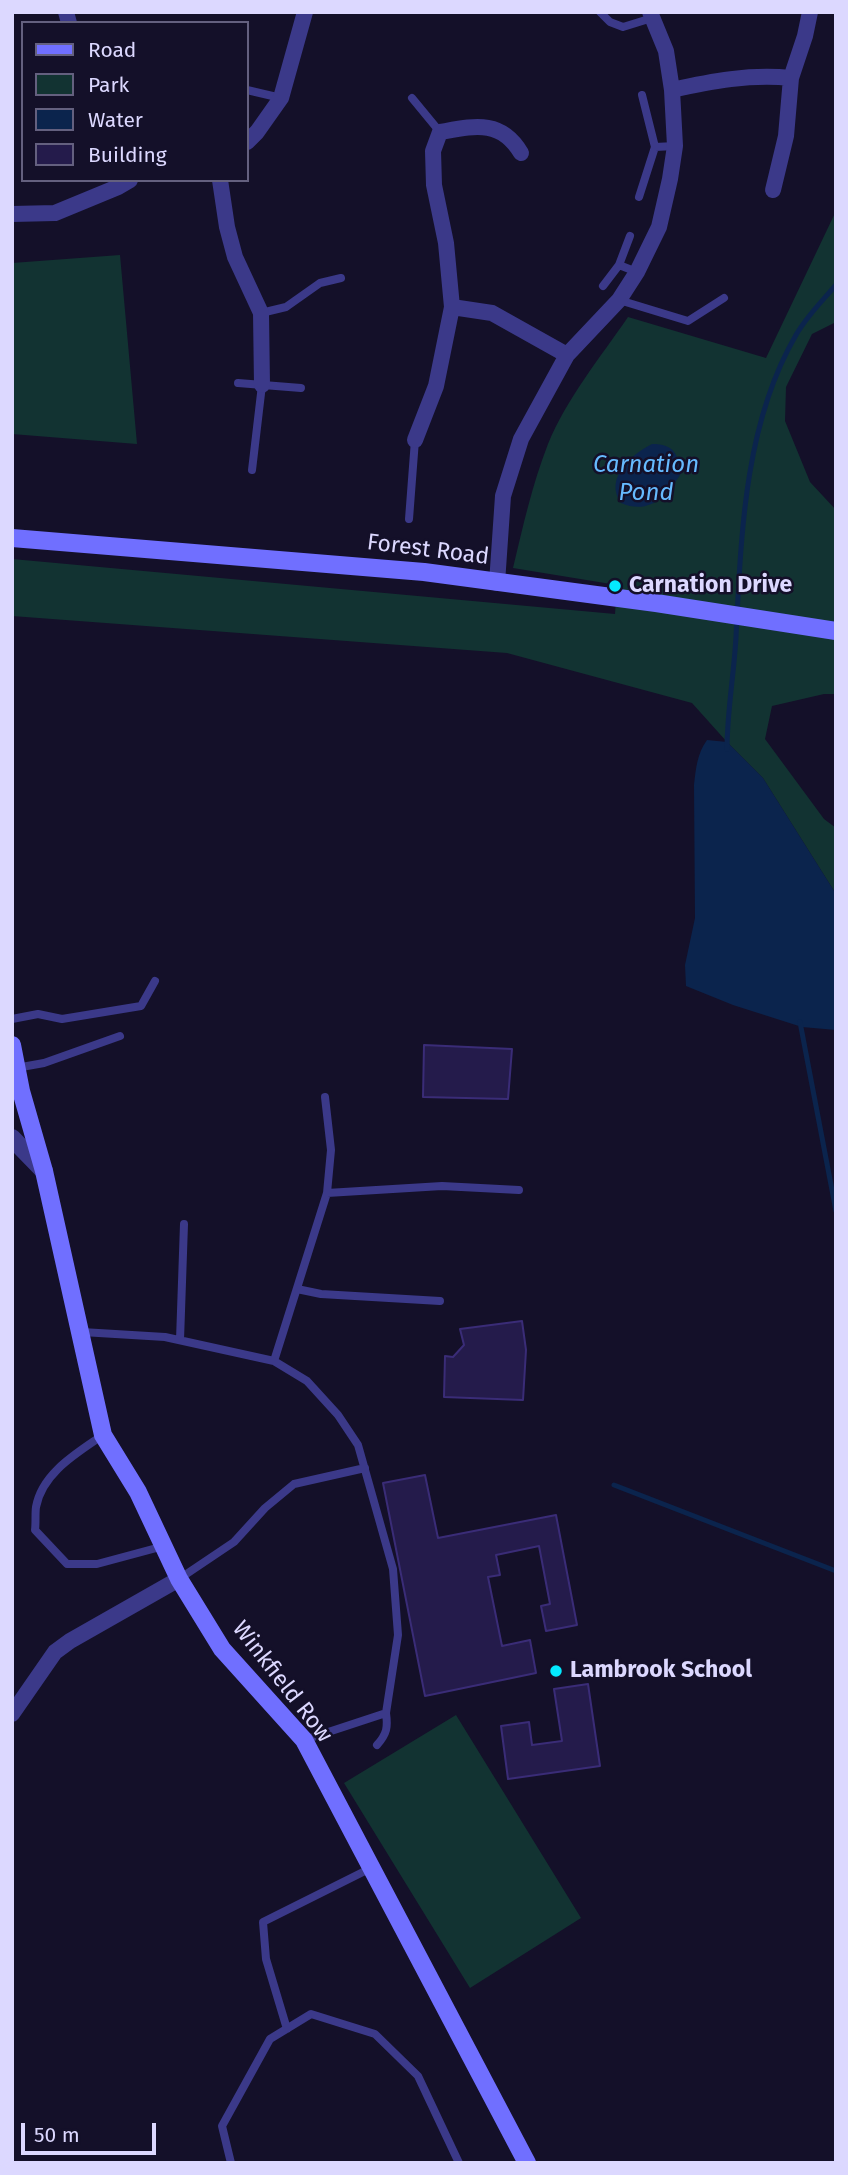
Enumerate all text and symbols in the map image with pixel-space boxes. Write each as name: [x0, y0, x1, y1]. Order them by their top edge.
legend: [21, 21, 248, 182]
text: Road: [88, 37, 136, 63]
text: Park: [88, 72, 129, 98]
text: Water: [88, 107, 143, 133]
text: Building: [88, 142, 167, 168]
water label: Carnation Pond: [593, 451, 699, 507]
street label: Forest Road: [365, 529, 491, 571]
place label: Carnation Drive: [629, 572, 792, 600]
marker: Carnation Drive: [607, 578, 623, 594]
street label: Winkfield Row: [226, 1616, 338, 1748]
place label: Lambrook School: [570, 1657, 752, 1685]
marker: Lambrook School: [548, 1663, 564, 1679]
scale bar: [24, 2108, 159, 2152]
text: 50 m: [34, 2122, 80, 2148]

